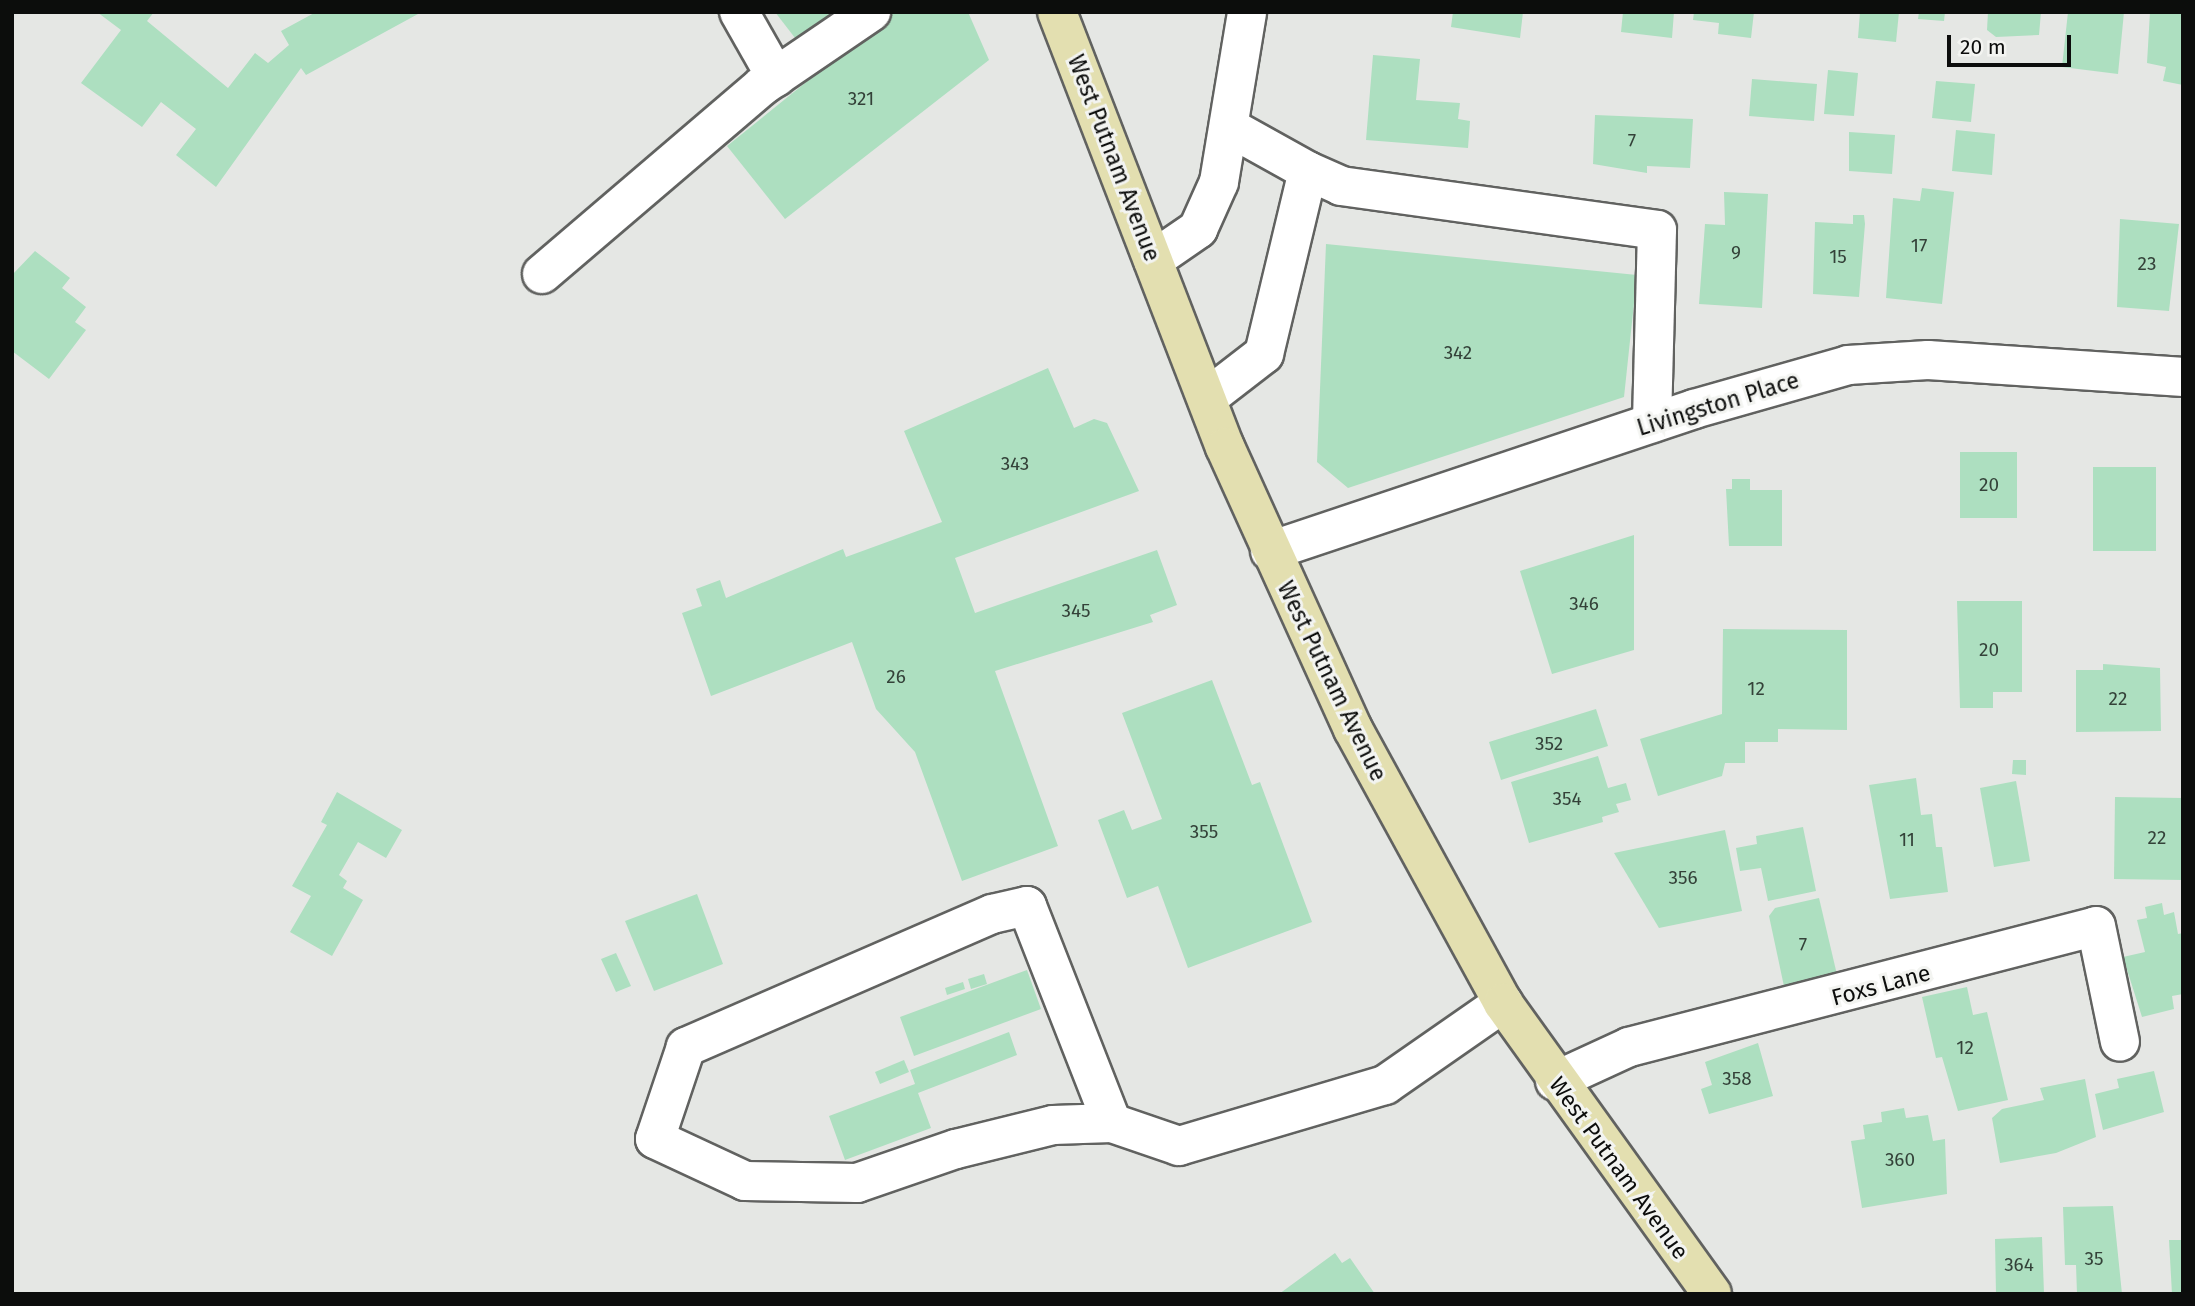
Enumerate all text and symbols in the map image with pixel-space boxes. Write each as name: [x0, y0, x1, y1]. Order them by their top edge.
scale bar: [1950, 21, 2074, 65]
text: 20 m: [1960, 34, 2006, 60]
street label: West Putnam Avenue: [1062, 51, 1166, 265]
house number: 321: [848, 88, 874, 110]
house number: 7: [1628, 130, 1636, 152]
house number: 17: [1911, 235, 1927, 257]
house number: 9: [1731, 242, 1741, 264]
house number: 15: [1829, 246, 1847, 268]
house number: 23: [2138, 253, 2156, 275]
house number: 342: [1444, 342, 1472, 364]
street label: Livingston Place: [1634, 366, 1802, 442]
house number: 343: [1001, 453, 1029, 475]
house number: 20: [1979, 474, 1999, 496]
street label: West Putnam Avenue: [1272, 577, 1392, 785]
house number: 346: [1569, 593, 1599, 615]
house number: 345: [1062, 600, 1090, 622]
house number: 20: [1979, 639, 1999, 661]
house number: 26: [886, 666, 906, 688]
house number: 12: [1747, 678, 1765, 700]
house number: 22: [2109, 688, 2127, 710]
house number: 352: [1535, 733, 1563, 755]
house number: 354: [1552, 788, 1582, 810]
house number: 355: [1190, 821, 1218, 843]
house number: 22: [2148, 827, 2166, 849]
house number: 11: [1899, 829, 1915, 851]
house number: 356: [1668, 867, 1698, 889]
house number: 7: [1799, 934, 1807, 956]
street label: Foxs Lane: [1828, 959, 1934, 1011]
house number: 12: [1956, 1037, 1974, 1059]
house number: 358: [1722, 1068, 1752, 1090]
street label: West Putnam Avenue: [1543, 1071, 1695, 1265]
house number: 360: [1885, 1149, 1915, 1171]
house number: 35: [2085, 1248, 2103, 1270]
house number: 364: [2004, 1254, 2034, 1276]

